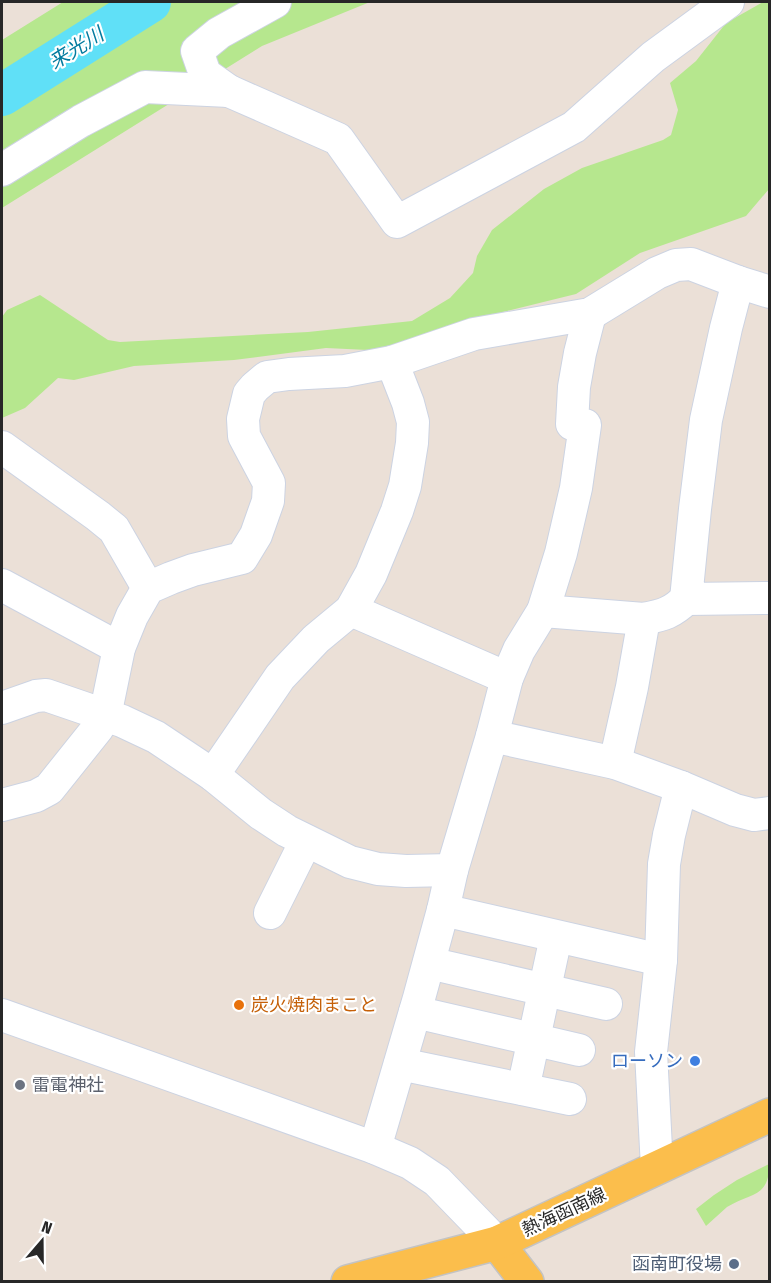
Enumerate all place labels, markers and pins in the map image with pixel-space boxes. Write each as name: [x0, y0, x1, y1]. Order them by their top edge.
place label: 炭火焼肉まこと: [251, 994, 377, 1016]
marker: 炭火焼肉まこと: [232, 998, 246, 1012]
place label: ローソン: [611, 1050, 683, 1072]
marker: ローソン: [688, 1054, 702, 1068]
place label: 雷電神社: [32, 1074, 104, 1096]
marker: 雷電神社: [13, 1078, 27, 1092]
place label: 函南町役場: [632, 1253, 722, 1275]
marker: 函南町役場: [727, 1257, 741, 1271]

